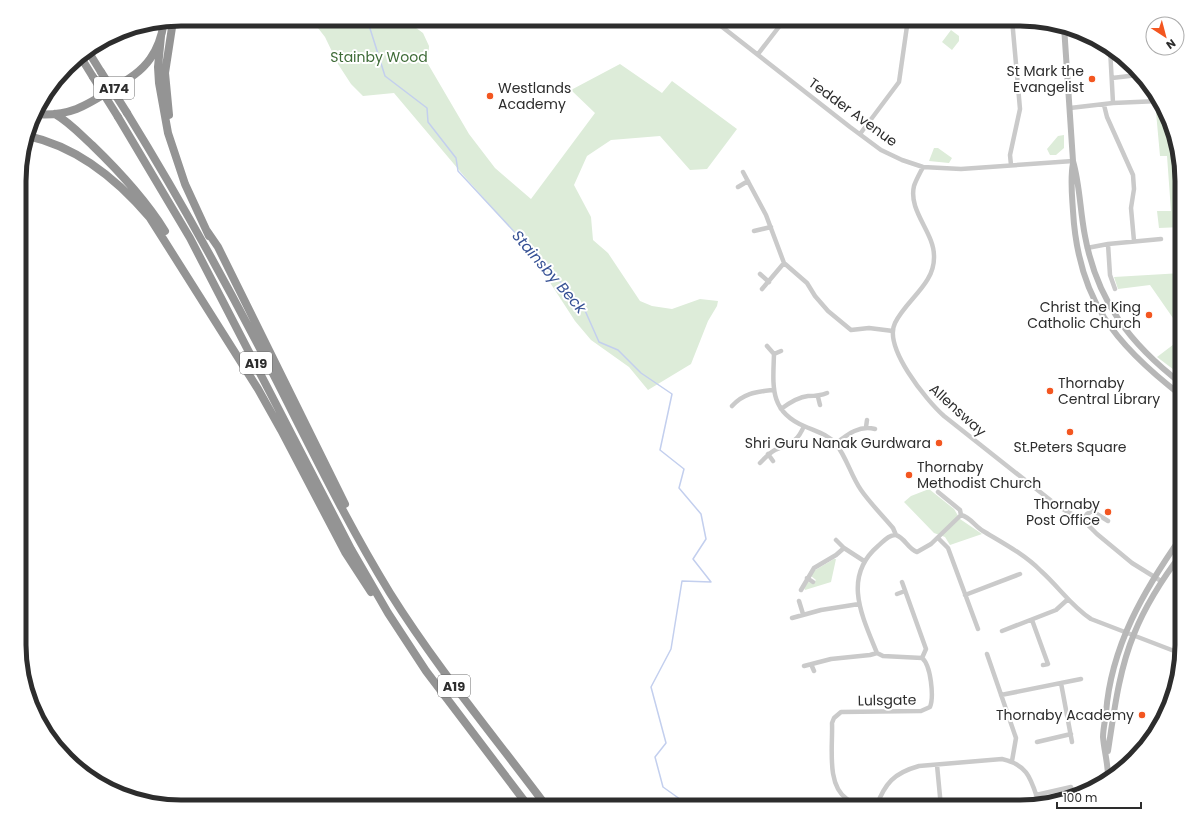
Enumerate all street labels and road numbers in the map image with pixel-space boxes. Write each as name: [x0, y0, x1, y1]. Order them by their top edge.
street label: Tedder Avenue: [804, 73, 902, 151]
road number: A174: [94, 77, 134, 99]
road number: A19: [240, 352, 272, 374]
street label: Allensway: [925, 379, 991, 441]
road number: A19: [438, 675, 470, 697]
street label: Lulsgate: [858, 689, 917, 711]

